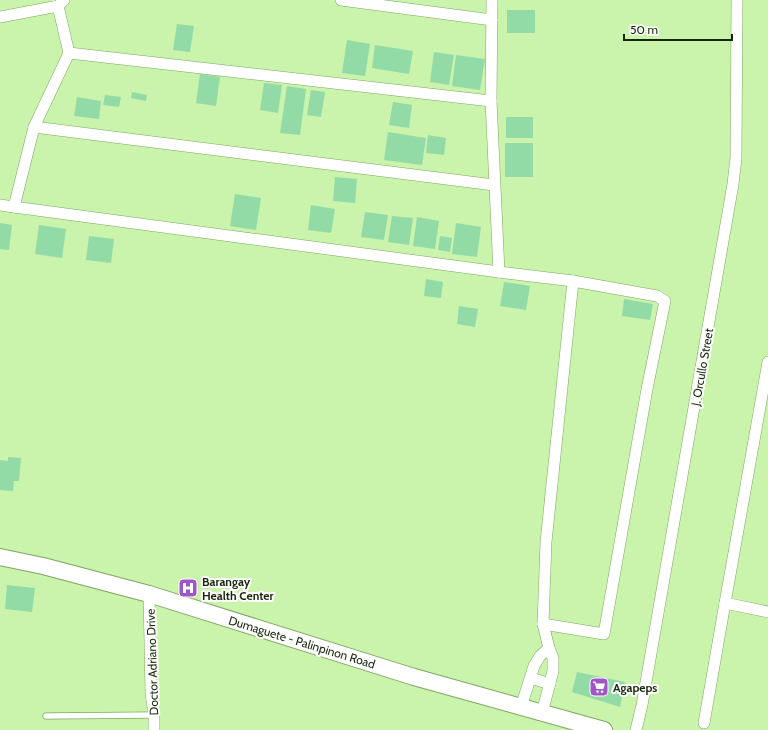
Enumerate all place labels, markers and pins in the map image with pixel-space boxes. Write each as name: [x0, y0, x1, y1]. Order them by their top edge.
place label: Barangay Health Center: [202, 574, 274, 603]
hospital icon: Barangay Health Center: [177, 577, 199, 599]
supermarket icon: Agapeps: [588, 676, 610, 698]
place label: Agapeps: [613, 680, 657, 695]

